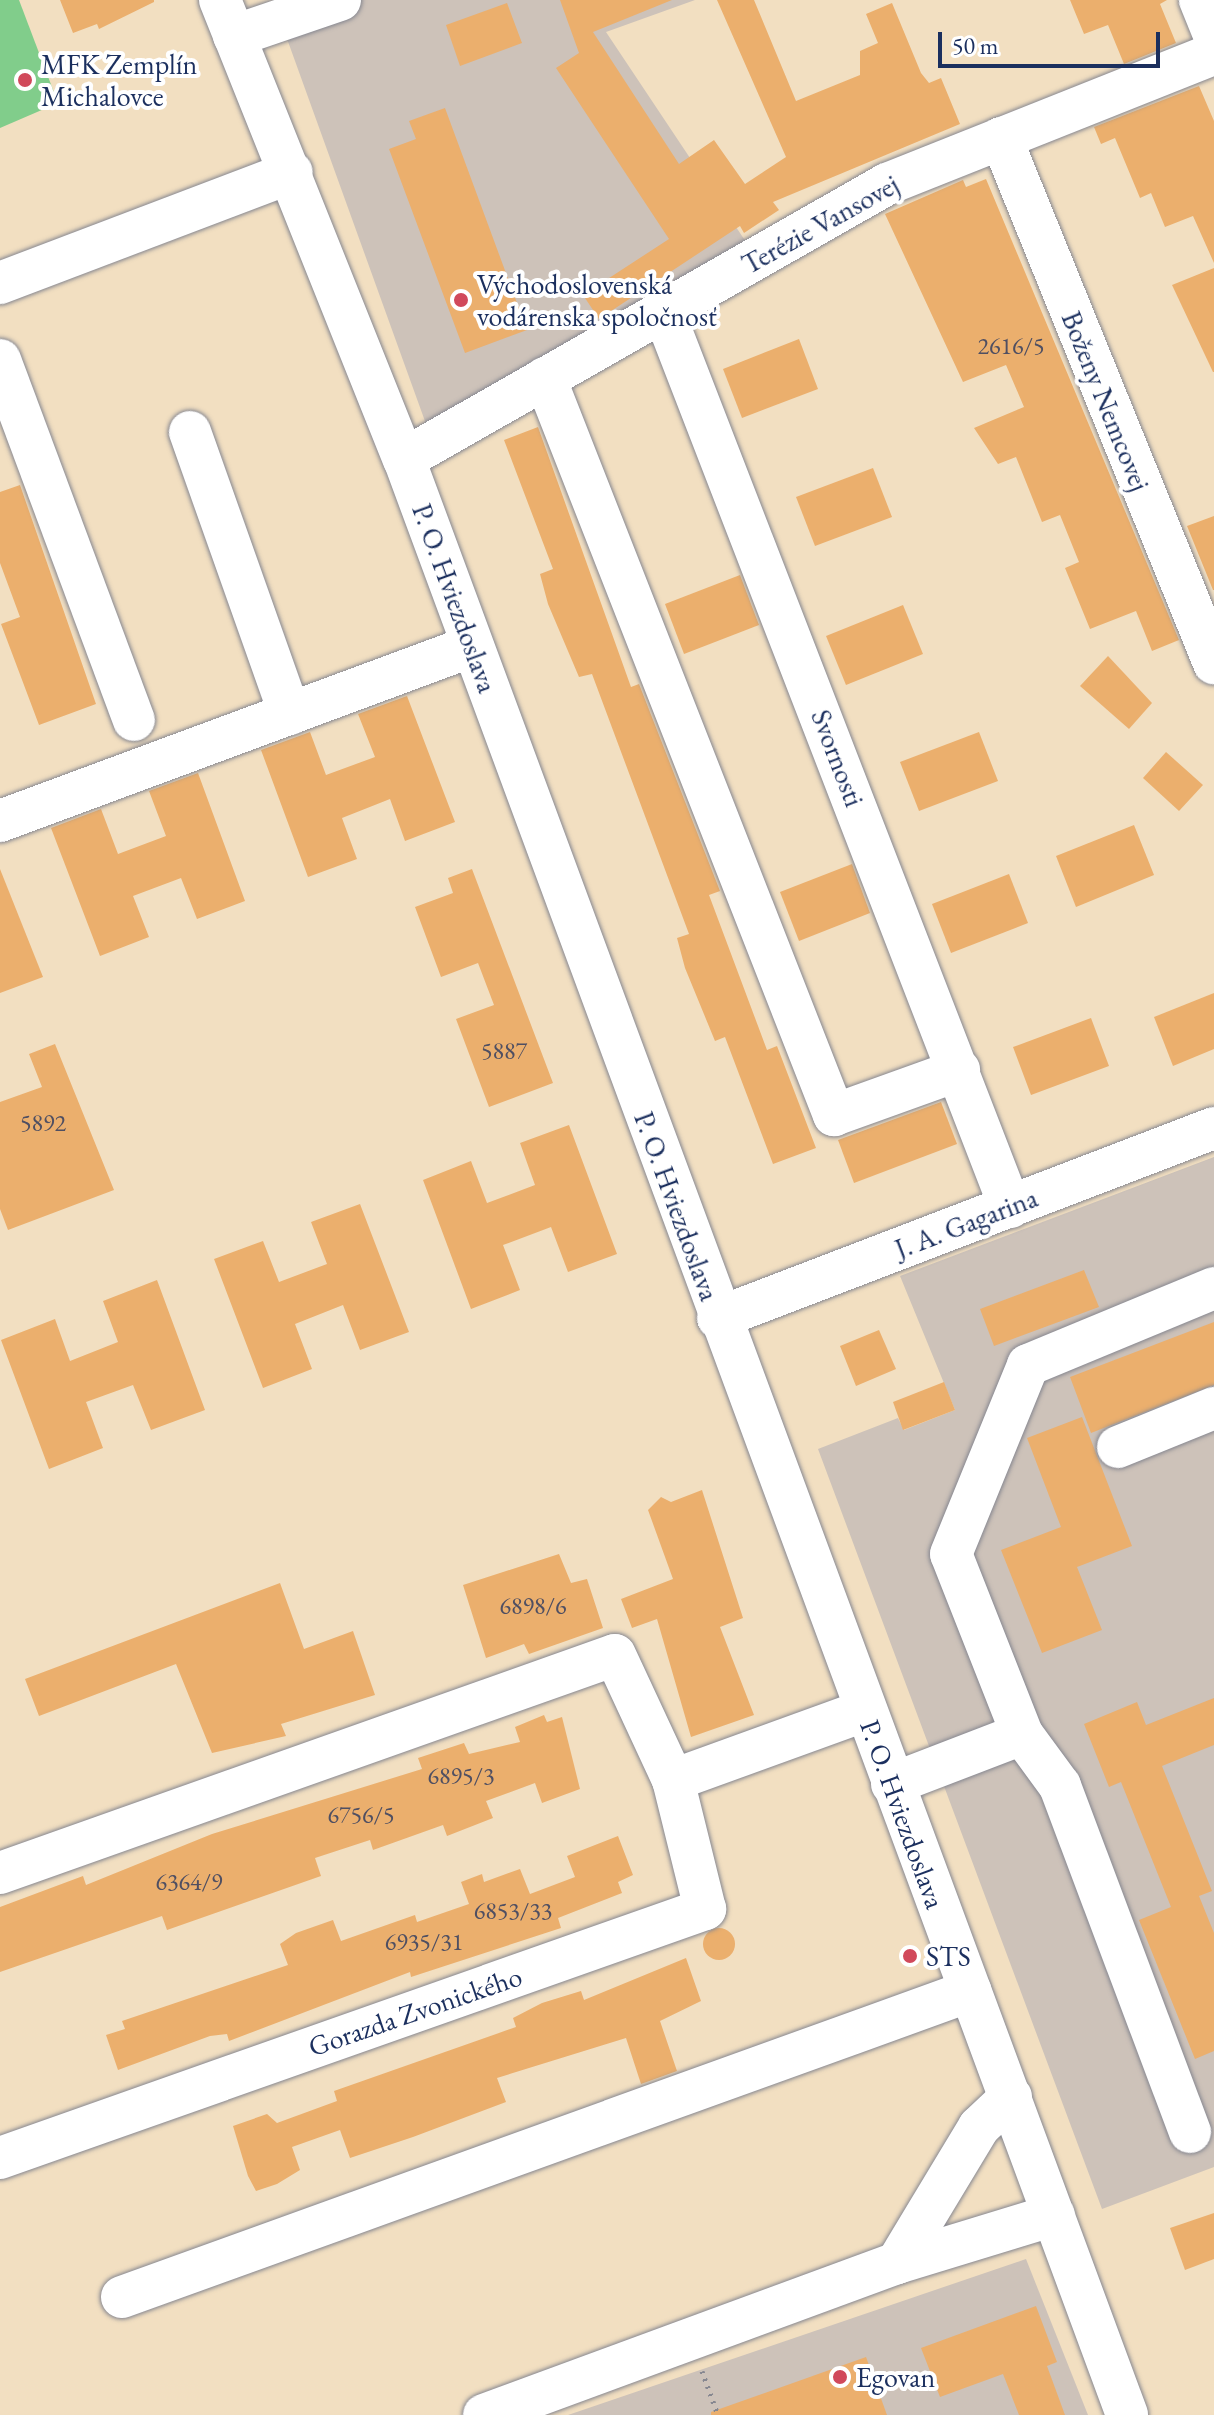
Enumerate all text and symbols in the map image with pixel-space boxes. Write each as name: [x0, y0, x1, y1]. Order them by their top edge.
scale bar: [942, 16, 1164, 66]
text: 50 m: [952, 30, 999, 61]
place label: MFK Zemplín Michalovce: [41, 47, 197, 113]
marker: MFK Zemplín Michalovce: [16, 71, 34, 89]
street label: Terézie Vansovej: [736, 167, 904, 281]
place label: Východoslovenská vodárenska spoločnosť: [477, 267, 717, 333]
marker: Východoslovenská vodárenska spoločnosť: [452, 291, 470, 309]
street label: Boženy Nemcovej: [1055, 306, 1157, 496]
house number: 2616/5: [977, 332, 1045, 360]
street label: P. O. Hviezdoslava: [405, 499, 505, 697]
street label: Svornosti: [804, 705, 872, 811]
house number: 5887: [481, 1037, 527, 1065]
street label: P. O. Hviezdoslava: [627, 1107, 727, 1305]
house number: 5892: [20, 1109, 66, 1137]
street label: J. A. Gagarina: [890, 1180, 1042, 1266]
house number: 6898/6: [499, 1592, 567, 1620]
street label: P. O. Hviezdoslava: [853, 1715, 953, 1913]
house number: 6895/3: [427, 1762, 495, 1790]
house number: 6756/5: [327, 1801, 395, 1829]
house number: 6364/9: [155, 1868, 223, 1896]
house number: 6853/33: [474, 1897, 552, 1925]
house number: 6935/31: [385, 1928, 463, 1956]
place label: STS: [926, 1939, 971, 1973]
marker: STS: [901, 1947, 919, 1965]
street label: Gorazda Zvonického: [304, 1959, 526, 2063]
place label: Egovan: [856, 2360, 935, 2394]
marker: Egovan: [831, 2368, 849, 2386]

